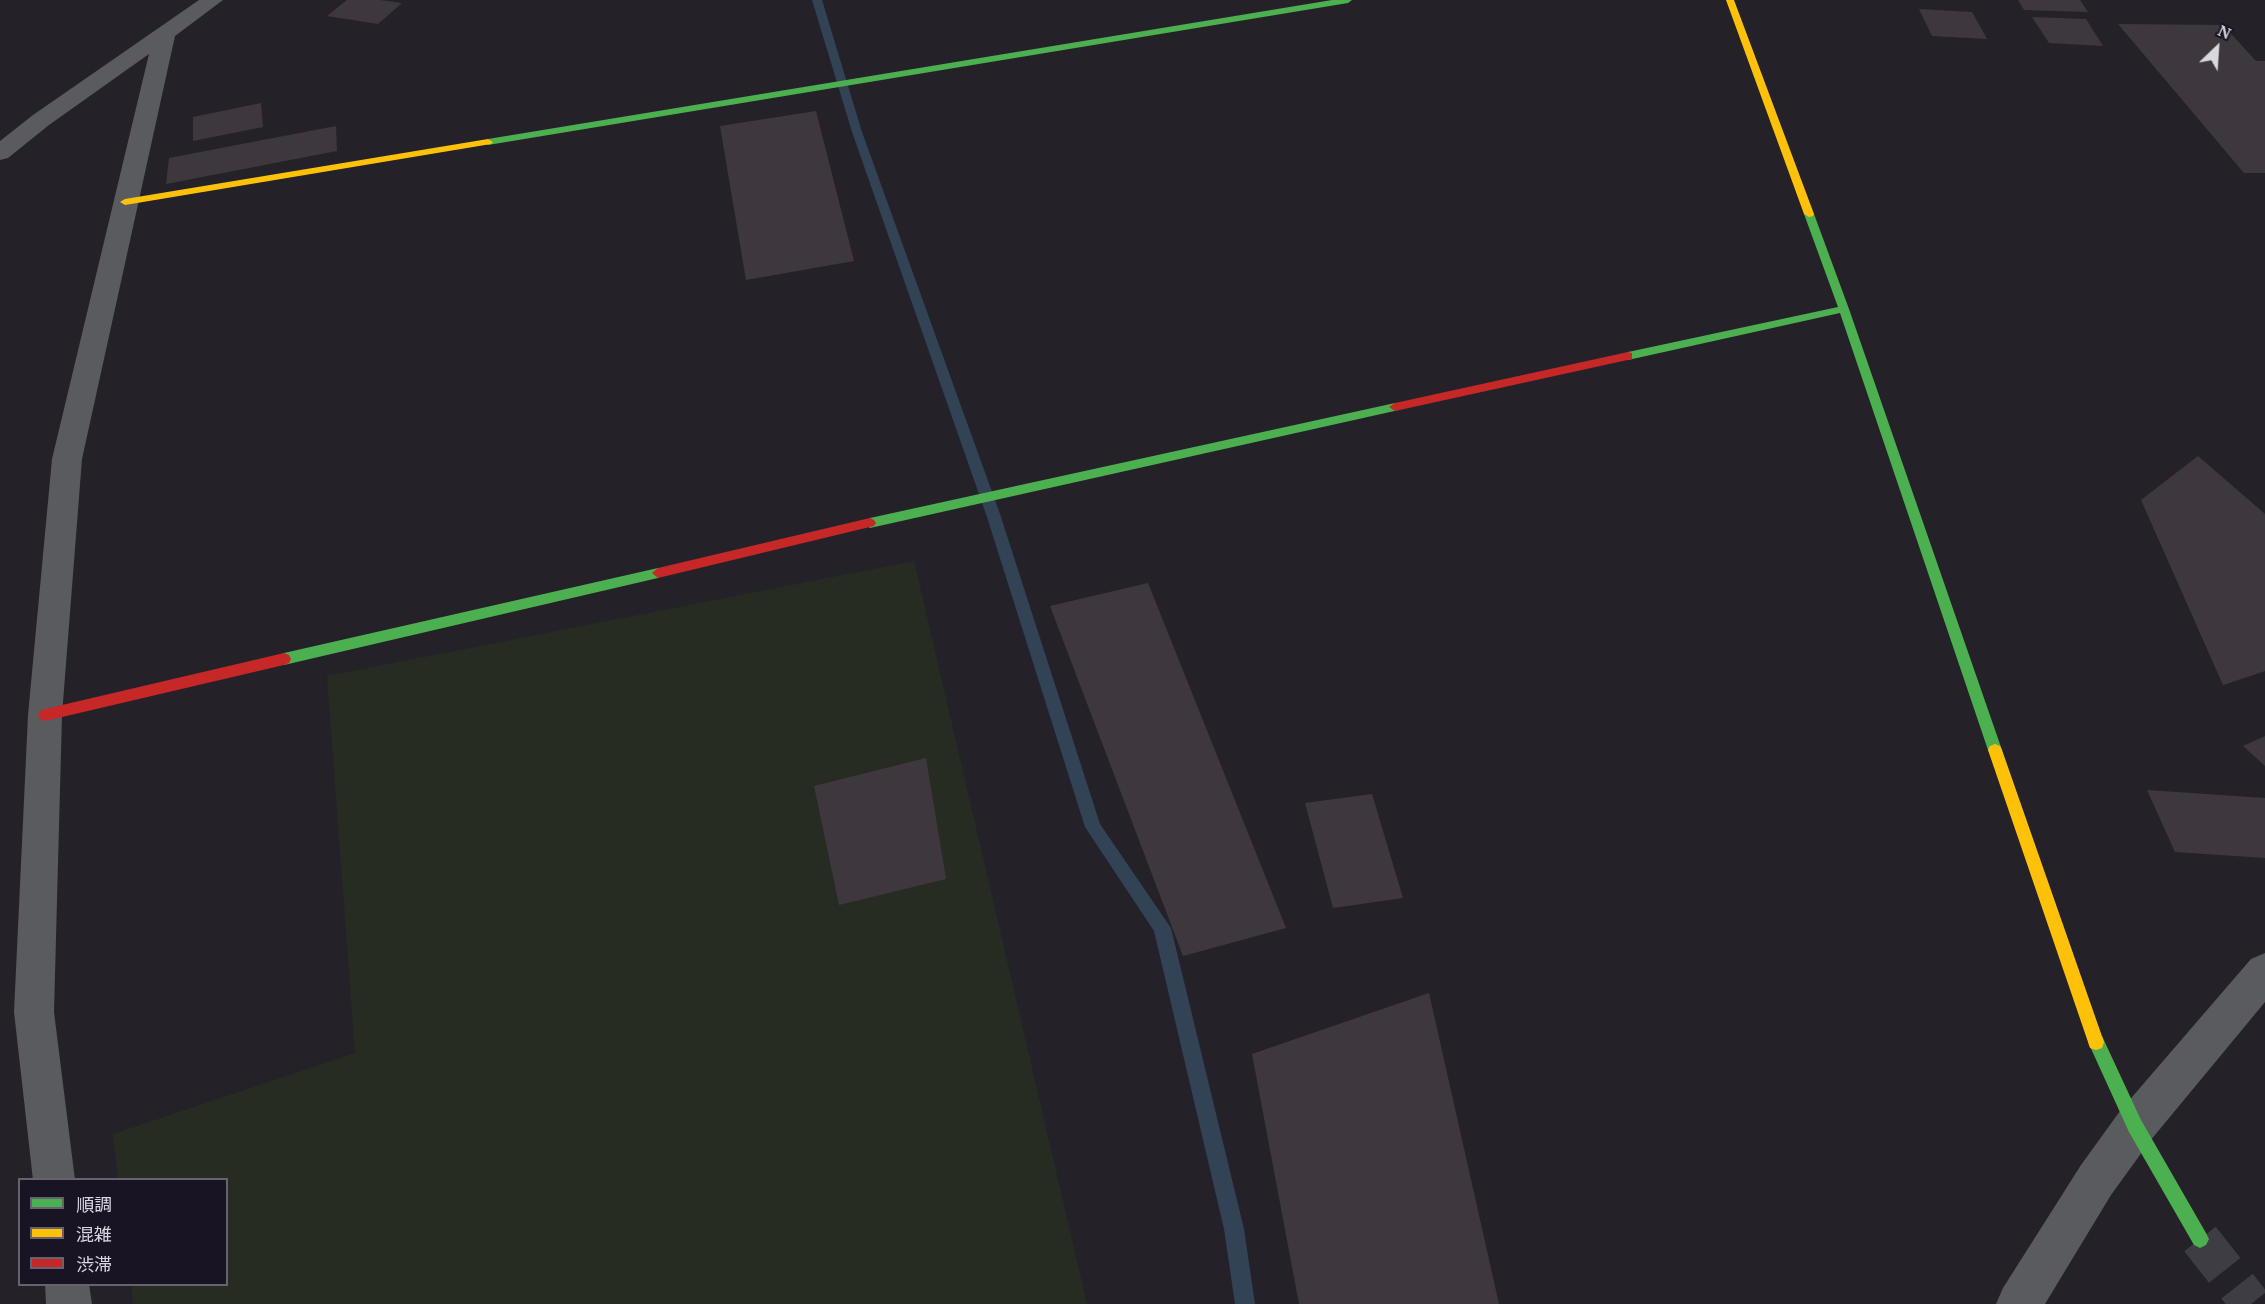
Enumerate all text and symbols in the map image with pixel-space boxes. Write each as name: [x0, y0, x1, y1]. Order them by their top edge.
north arrow: [2187, 18, 2247, 78]
text: N: [2214, 19, 2235, 44]
legend: [18, 1178, 228, 1286]
text: 順調: [76, 1192, 112, 1216]
text: 混雑: [76, 1222, 112, 1246]
text: 渋滞: [76, 1252, 112, 1276]

